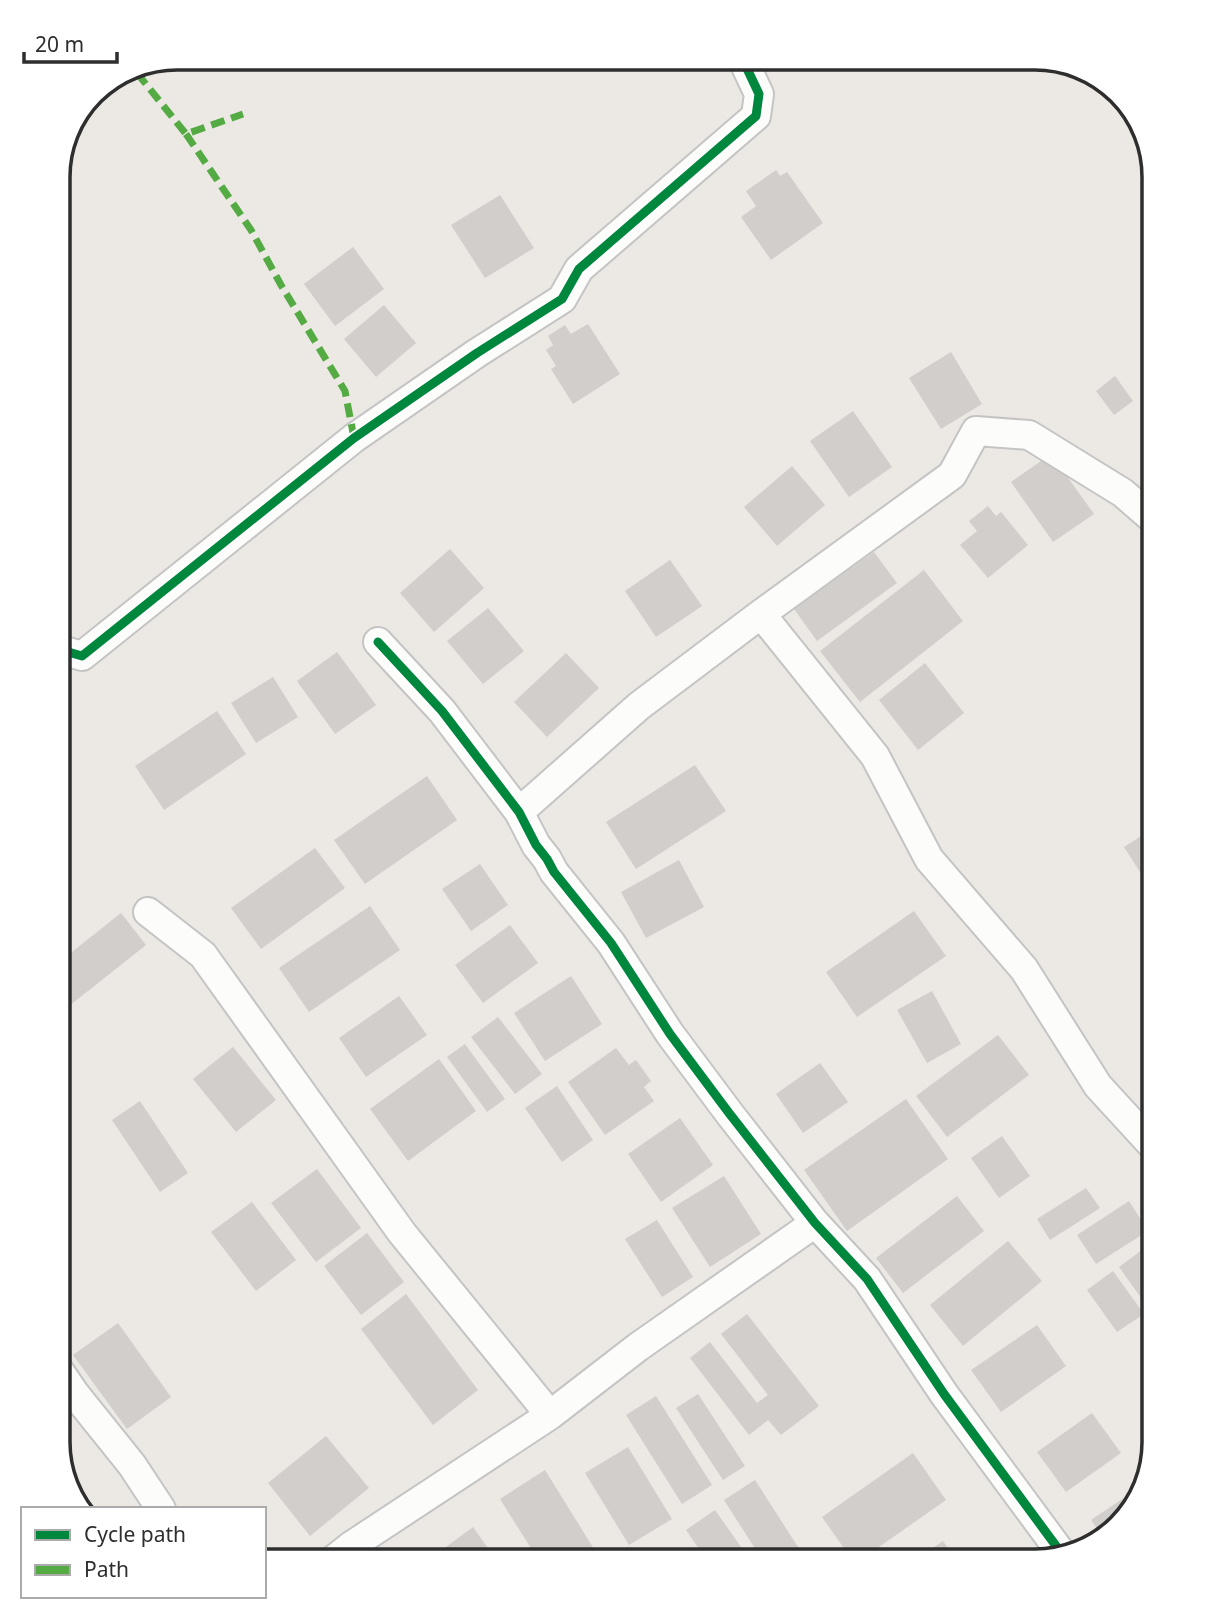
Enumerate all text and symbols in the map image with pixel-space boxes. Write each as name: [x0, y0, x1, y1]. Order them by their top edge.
scale bar: [24, 21, 117, 65]
text: 20 m: [35, 30, 84, 58]
legend: [21, 1507, 266, 1598]
text: Cycle path: [84, 1520, 186, 1548]
text: Path: [84, 1555, 129, 1583]

